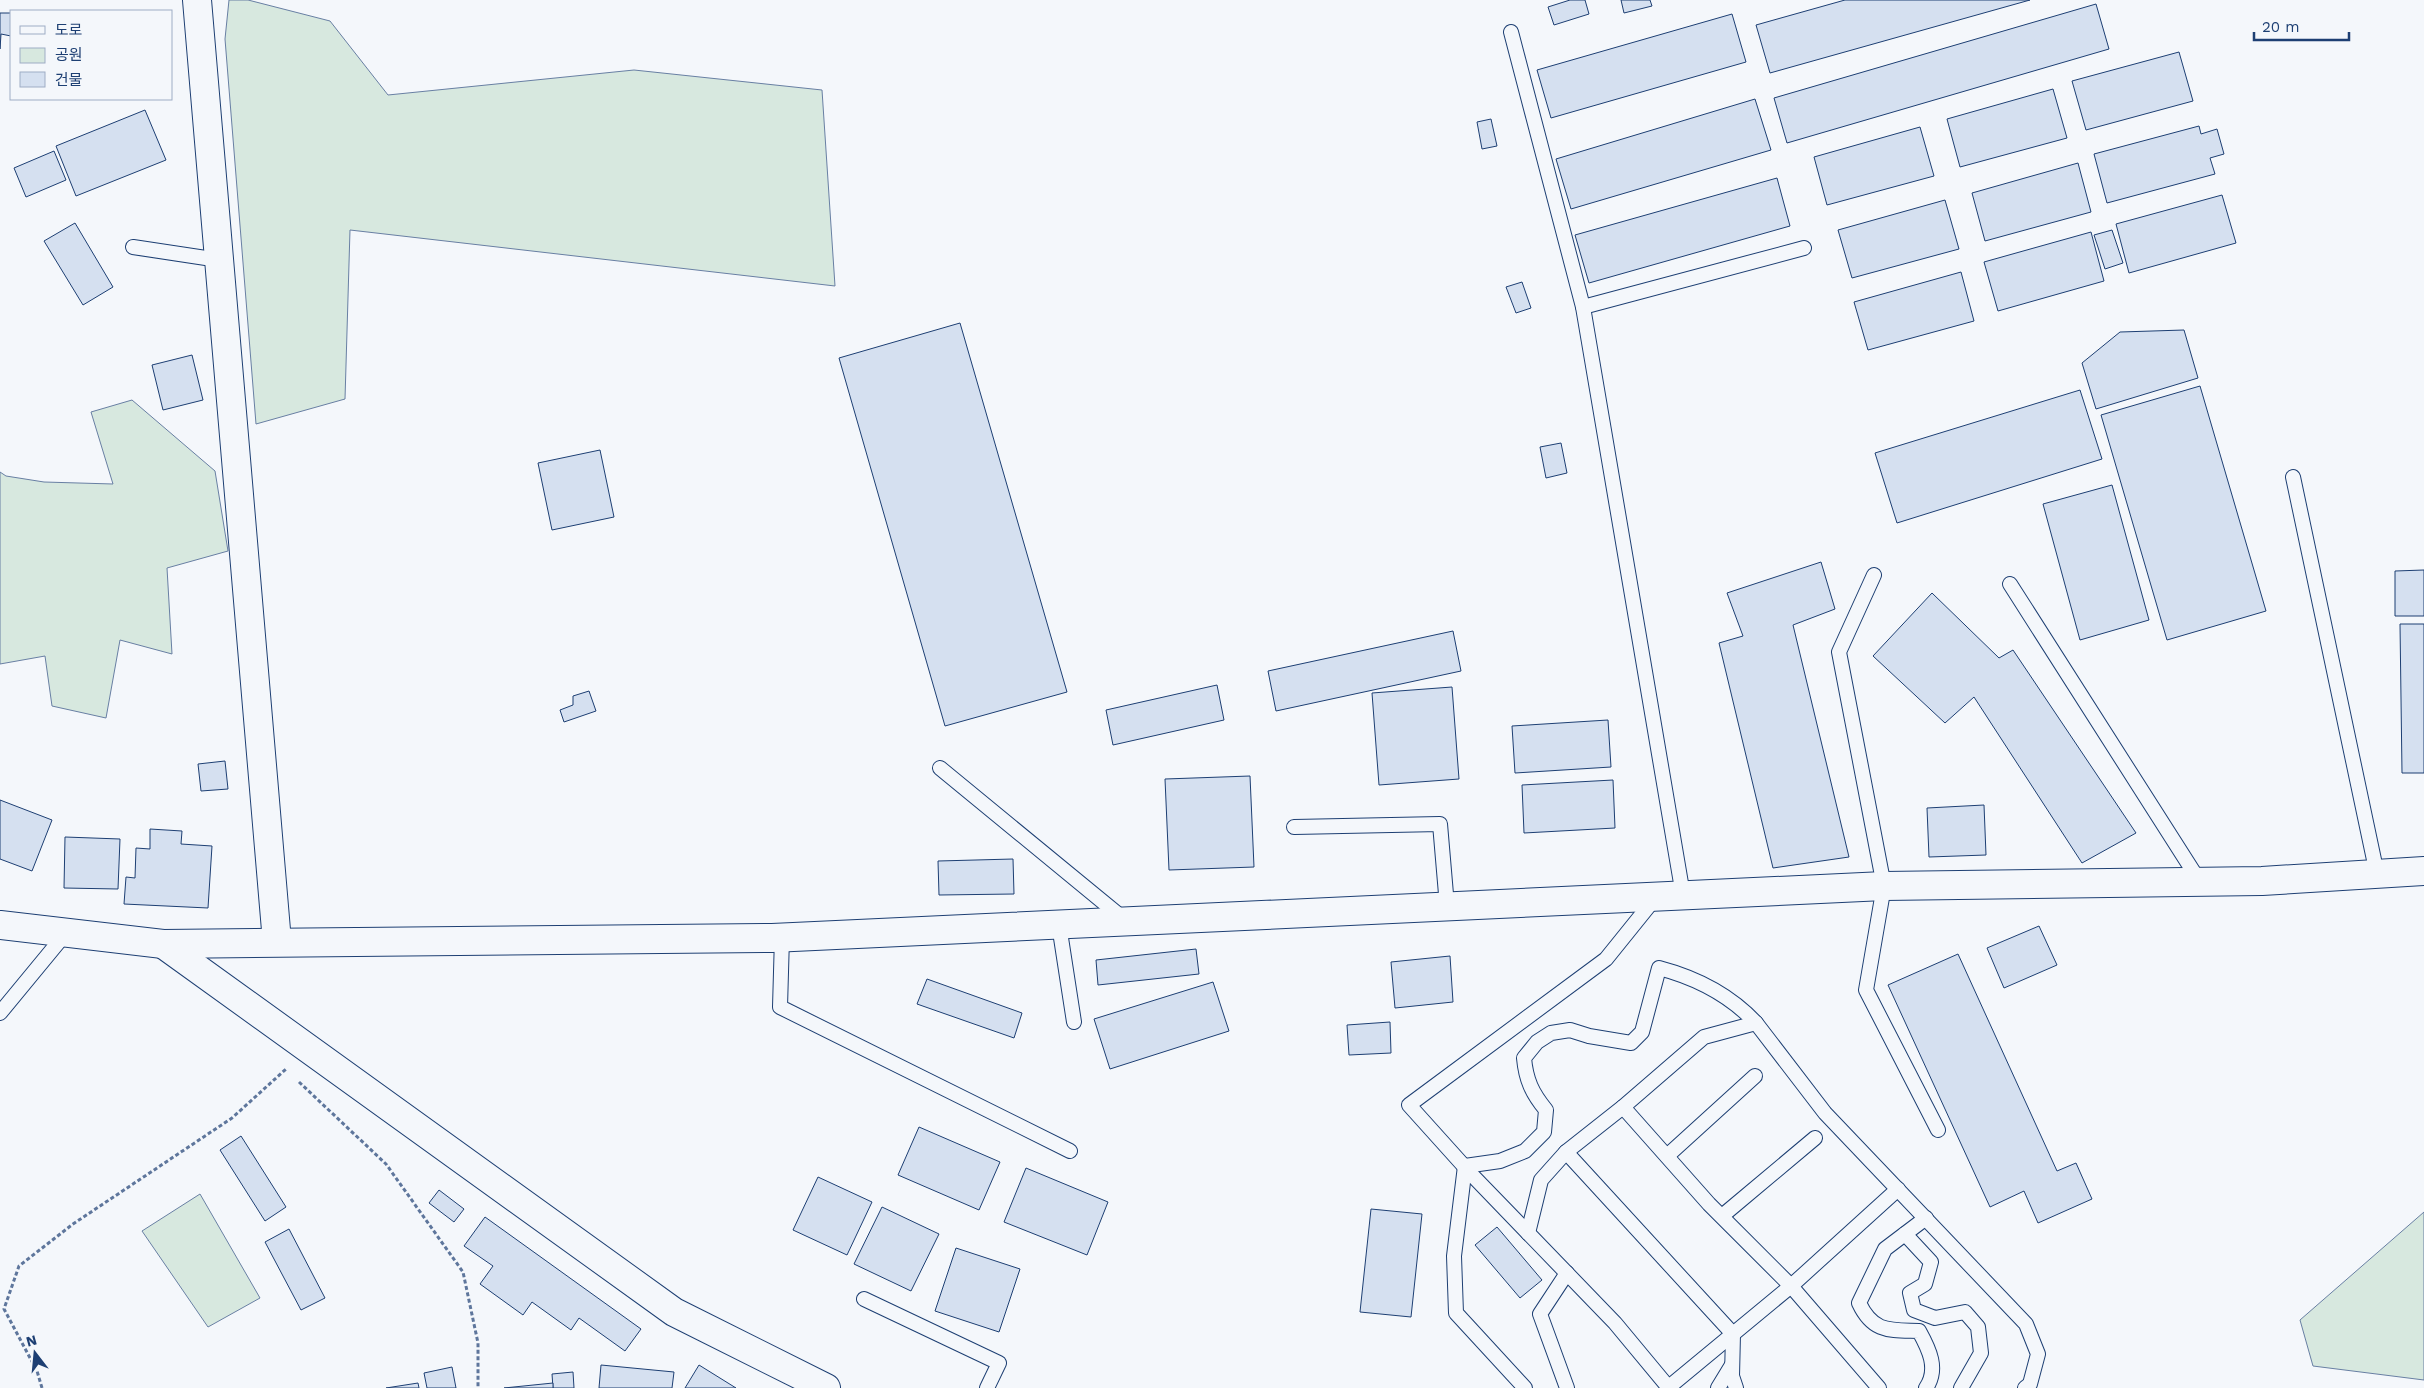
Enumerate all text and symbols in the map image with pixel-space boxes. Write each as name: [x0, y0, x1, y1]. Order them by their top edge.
legend: [10, 10, 172, 100]
scale bar: [2254, 10, 2349, 42]
text: 20 m: [2262, 18, 2300, 36]
text: 도로: [55, 21, 83, 39]
text: 공원: [55, 46, 83, 64]
text: 건물: [55, 71, 83, 89]
north arrow: [10, 1328, 60, 1378]
text: N: [24, 1331, 39, 1350]

